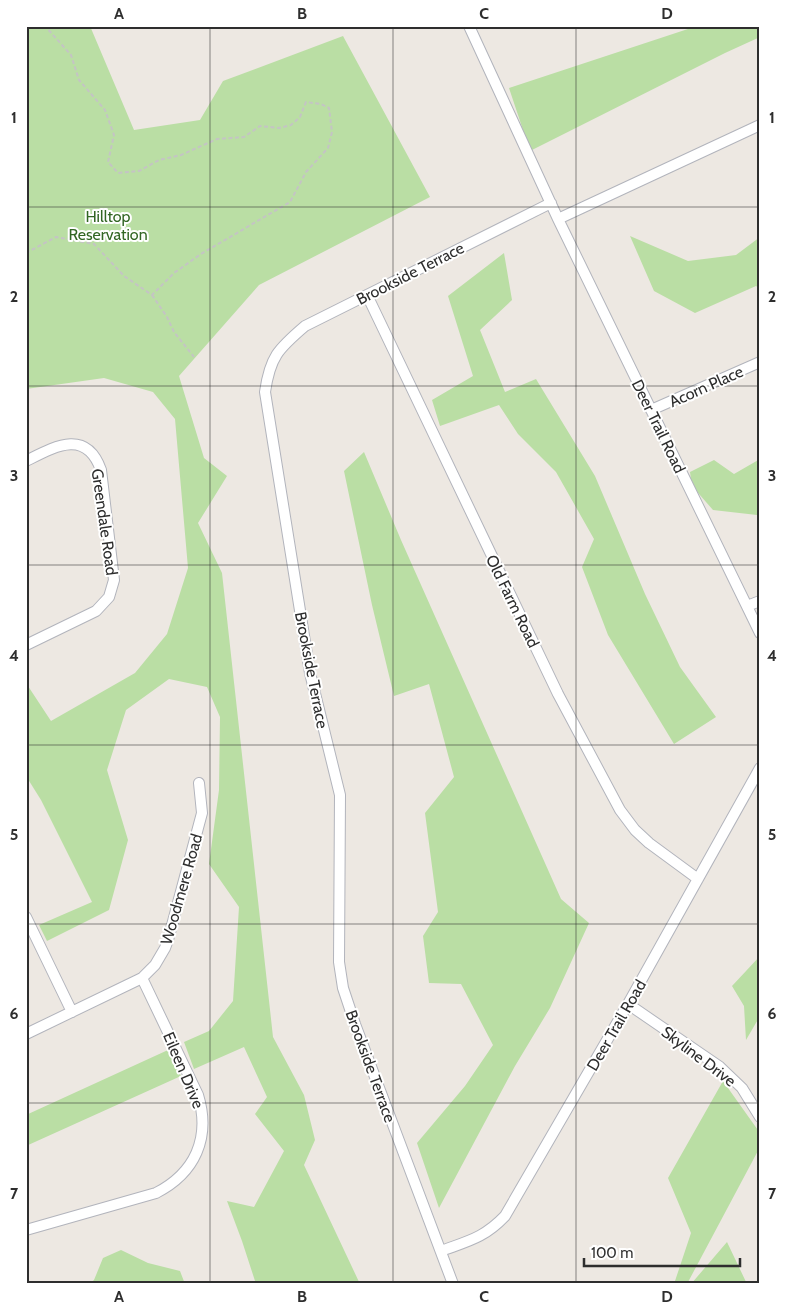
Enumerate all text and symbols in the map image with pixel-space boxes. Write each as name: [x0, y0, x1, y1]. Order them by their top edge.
text: A: [114, 4, 124, 23]
text: B: [297, 4, 307, 23]
text: C: [479, 4, 489, 23]
text: D: [661, 4, 673, 23]
text: 1: [11, 108, 17, 127]
text: 1: [769, 108, 775, 127]
park label: Hilltop Reservation: [68, 207, 148, 244]
street label: Brookside Terrace: [353, 238, 467, 309]
text: 2: [10, 287, 18, 306]
text: 2: [768, 287, 776, 306]
street label: Acorn Place: [666, 362, 746, 411]
street label: Deer Trail Road: [628, 376, 689, 476]
text: 3: [10, 466, 18, 485]
text: 3: [768, 466, 776, 485]
street label: Greendale Road: [88, 467, 121, 577]
street label: Old Farm Road: [482, 552, 543, 651]
street label: Brookside Terrace: [291, 610, 332, 730]
text: 4: [9, 646, 19, 665]
text: 4: [767, 646, 777, 665]
text: 5: [10, 825, 18, 844]
text: 5: [768, 825, 776, 844]
street label: Woodmere Road: [157, 831, 206, 947]
street label: Deer Trail Road: [583, 976, 650, 1074]
text: 6: [10, 1004, 19, 1023]
text: 6: [768, 1004, 777, 1023]
street label: Brookside Terrace: [341, 1007, 400, 1125]
street label: Skyline Drive: [658, 1022, 740, 1091]
street label: Eileen Drive: [159, 1029, 208, 1111]
text: 7: [10, 1184, 19, 1203]
text: 7: [768, 1184, 777, 1203]
scale bar: [584, 1235, 740, 1267]
text: 100 m: [591, 1244, 633, 1262]
text: A: [114, 1287, 124, 1306]
text: B: [297, 1287, 307, 1306]
text: C: [479, 1287, 489, 1306]
text: D: [661, 1287, 673, 1306]

